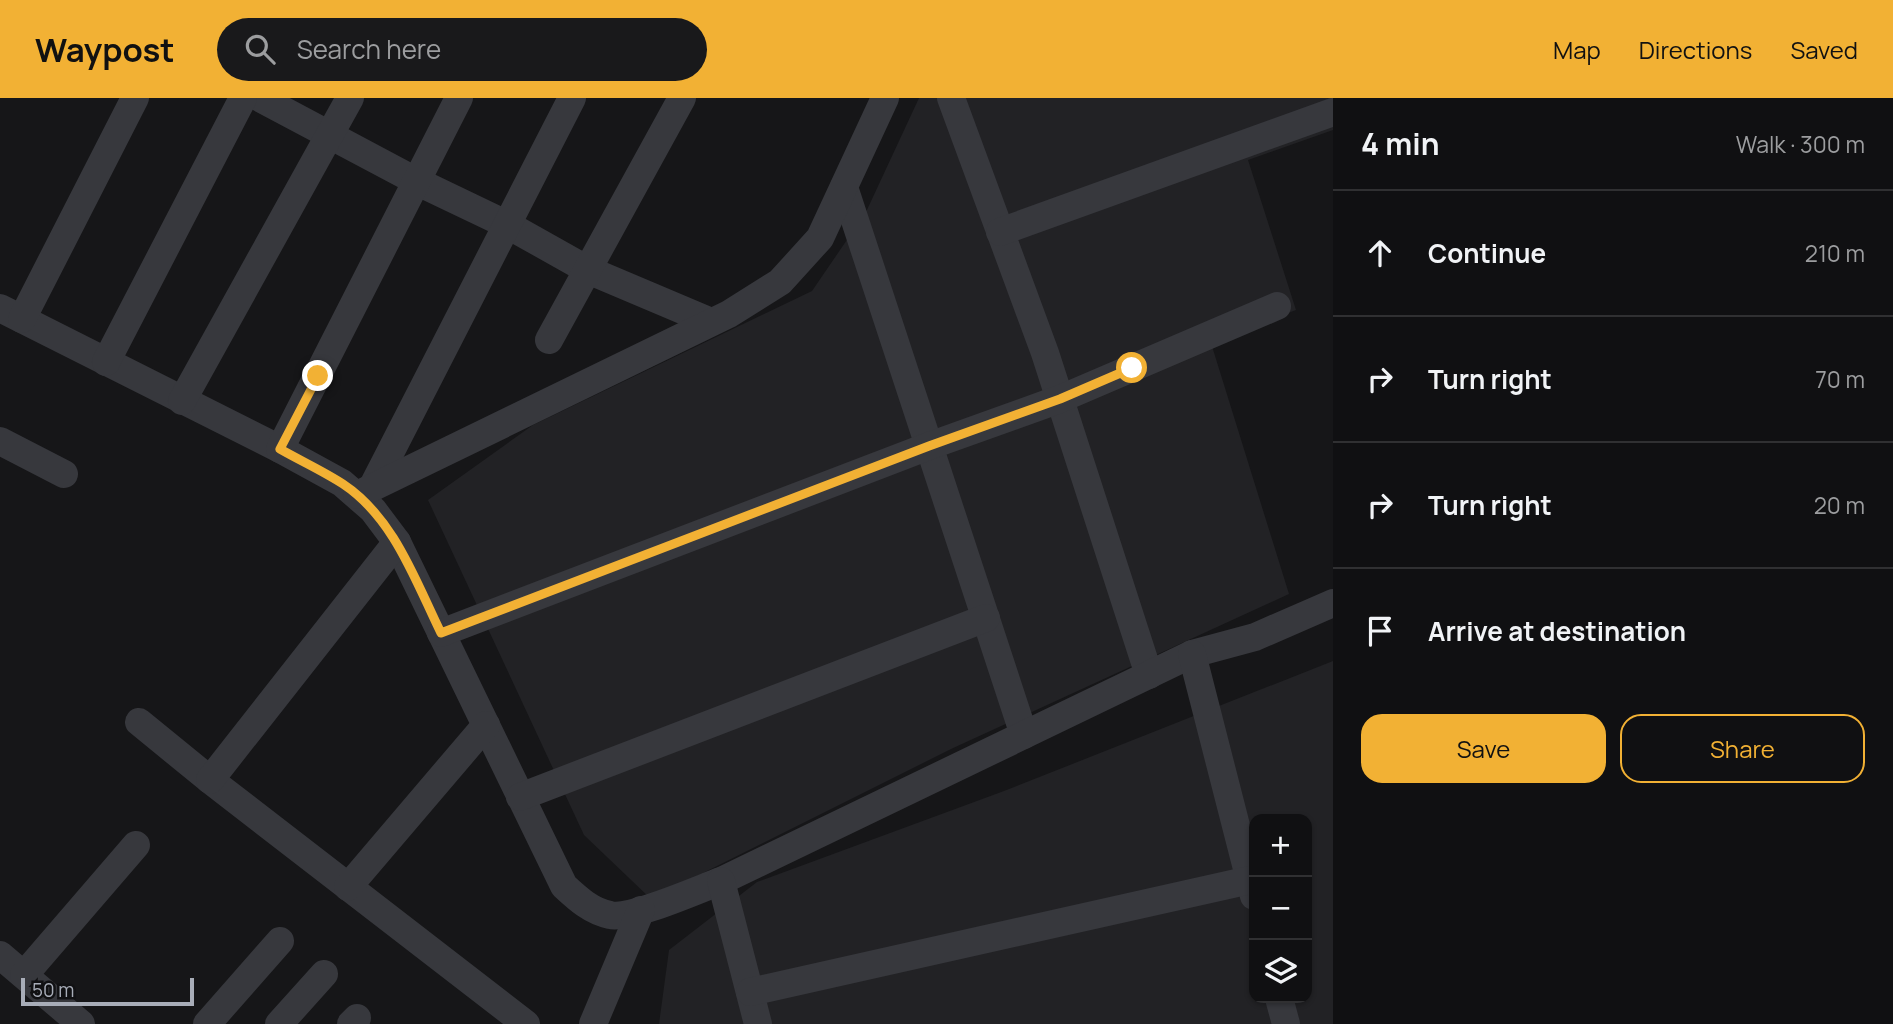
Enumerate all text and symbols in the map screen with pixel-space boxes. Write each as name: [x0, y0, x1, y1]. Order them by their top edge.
search box: [217, 18, 707, 81]
text: Waypost: [35, 27, 175, 72]
icon: search: [241, 30, 279, 68]
text: Search here: [297, 31, 441, 67]
text: Map: [1553, 33, 1601, 66]
text: Directions: [1639, 33, 1752, 66]
text: Saved: [1790, 33, 1858, 66]
text: 4 min: [1361, 123, 1439, 164]
text: Walk · 300 m: [1736, 128, 1865, 160]
icon: ahead: [1361, 234, 1399, 272]
text: Continue: [1428, 235, 1546, 271]
text: 210 m: [1805, 237, 1865, 269]
route start: [1116, 352, 1147, 383]
route end: [302, 360, 333, 391]
icon: right: [1361, 360, 1399, 398]
text: Turn right: [1428, 361, 1552, 397]
text: 70 m: [1815, 363, 1865, 395]
icon: right: [1361, 486, 1399, 524]
text: Turn right: [1428, 487, 1552, 523]
text: 20 m: [1814, 489, 1865, 521]
icon: arrive: [1361, 612, 1399, 650]
text: Arrive at destination: [1428, 613, 1686, 649]
button: Save: [1361, 714, 1606, 783]
button: Share: [1620, 714, 1865, 783]
map controls: [1249, 814, 1312, 1003]
button: +: [1249, 814, 1312, 877]
button: −: [1249, 877, 1312, 940]
button: layers: [1249, 940, 1312, 1003]
scale bar: [21, 975, 194, 1007]
text: 50 m: [32, 977, 74, 1003]

